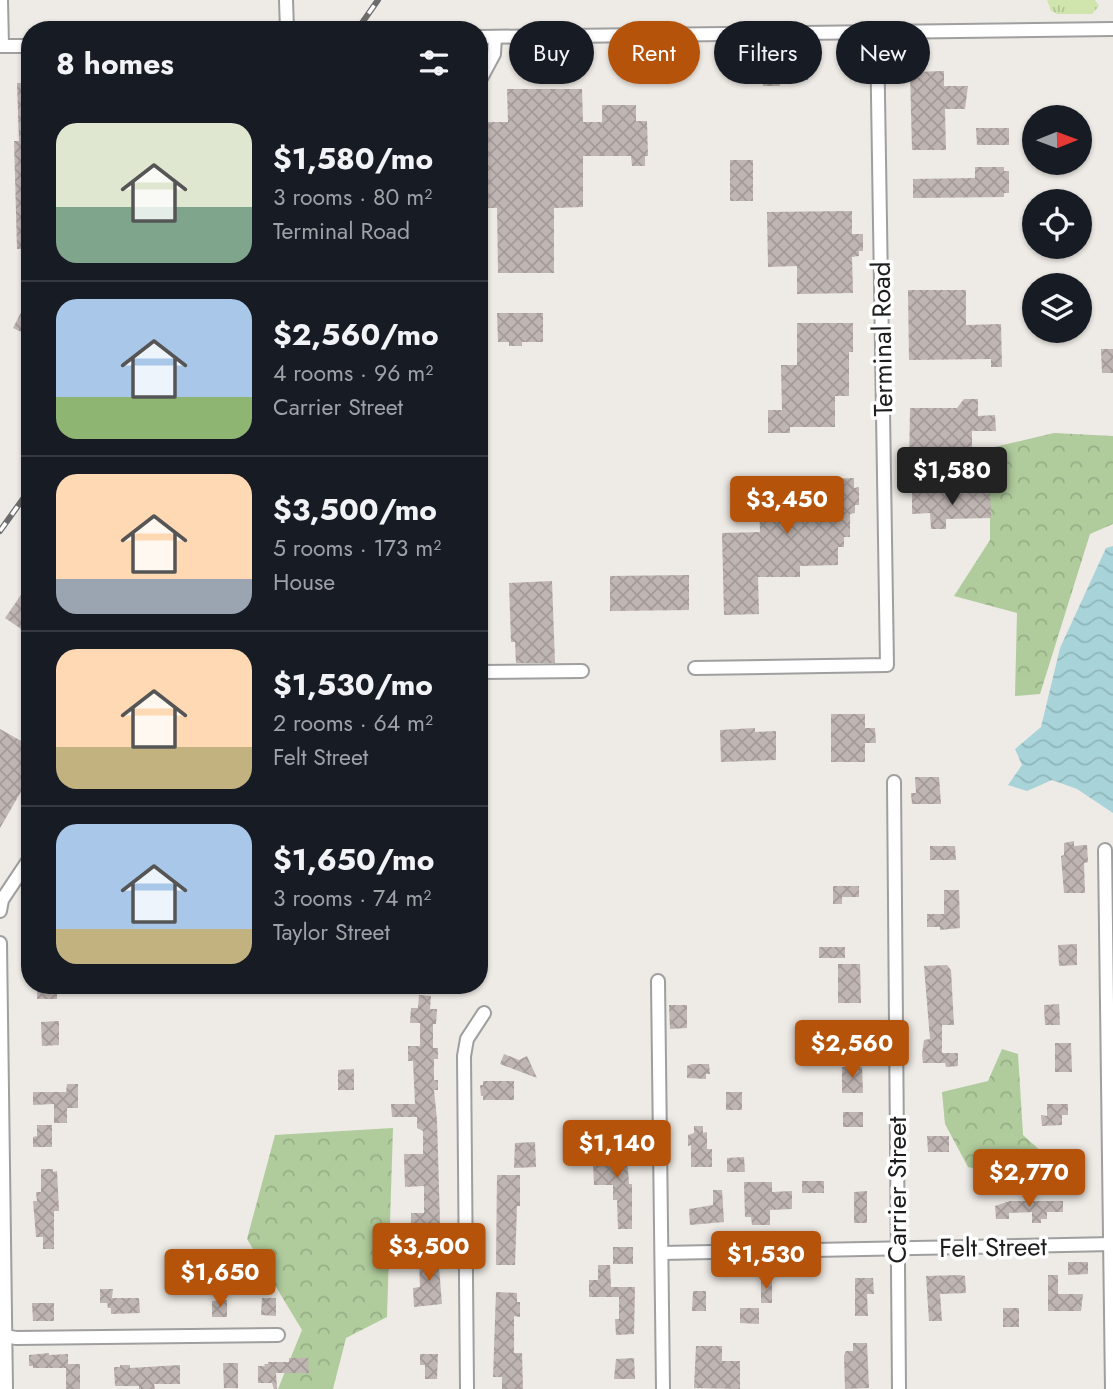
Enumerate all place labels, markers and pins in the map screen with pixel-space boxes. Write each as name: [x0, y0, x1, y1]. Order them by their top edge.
pin: $1,580: [895, 448, 1009, 507]
pin: $3,450: [730, 476, 844, 536]
pin: $2,560: [795, 1020, 909, 1080]
pin: $1,140: [560, 1120, 674, 1180]
pin: $2,770: [972, 1150, 1086, 1209]
pin: $3,500: [372, 1224, 486, 1283]
pin: $1,530: [709, 1232, 823, 1291]
pin: $1,650: [163, 1250, 277, 1309]

